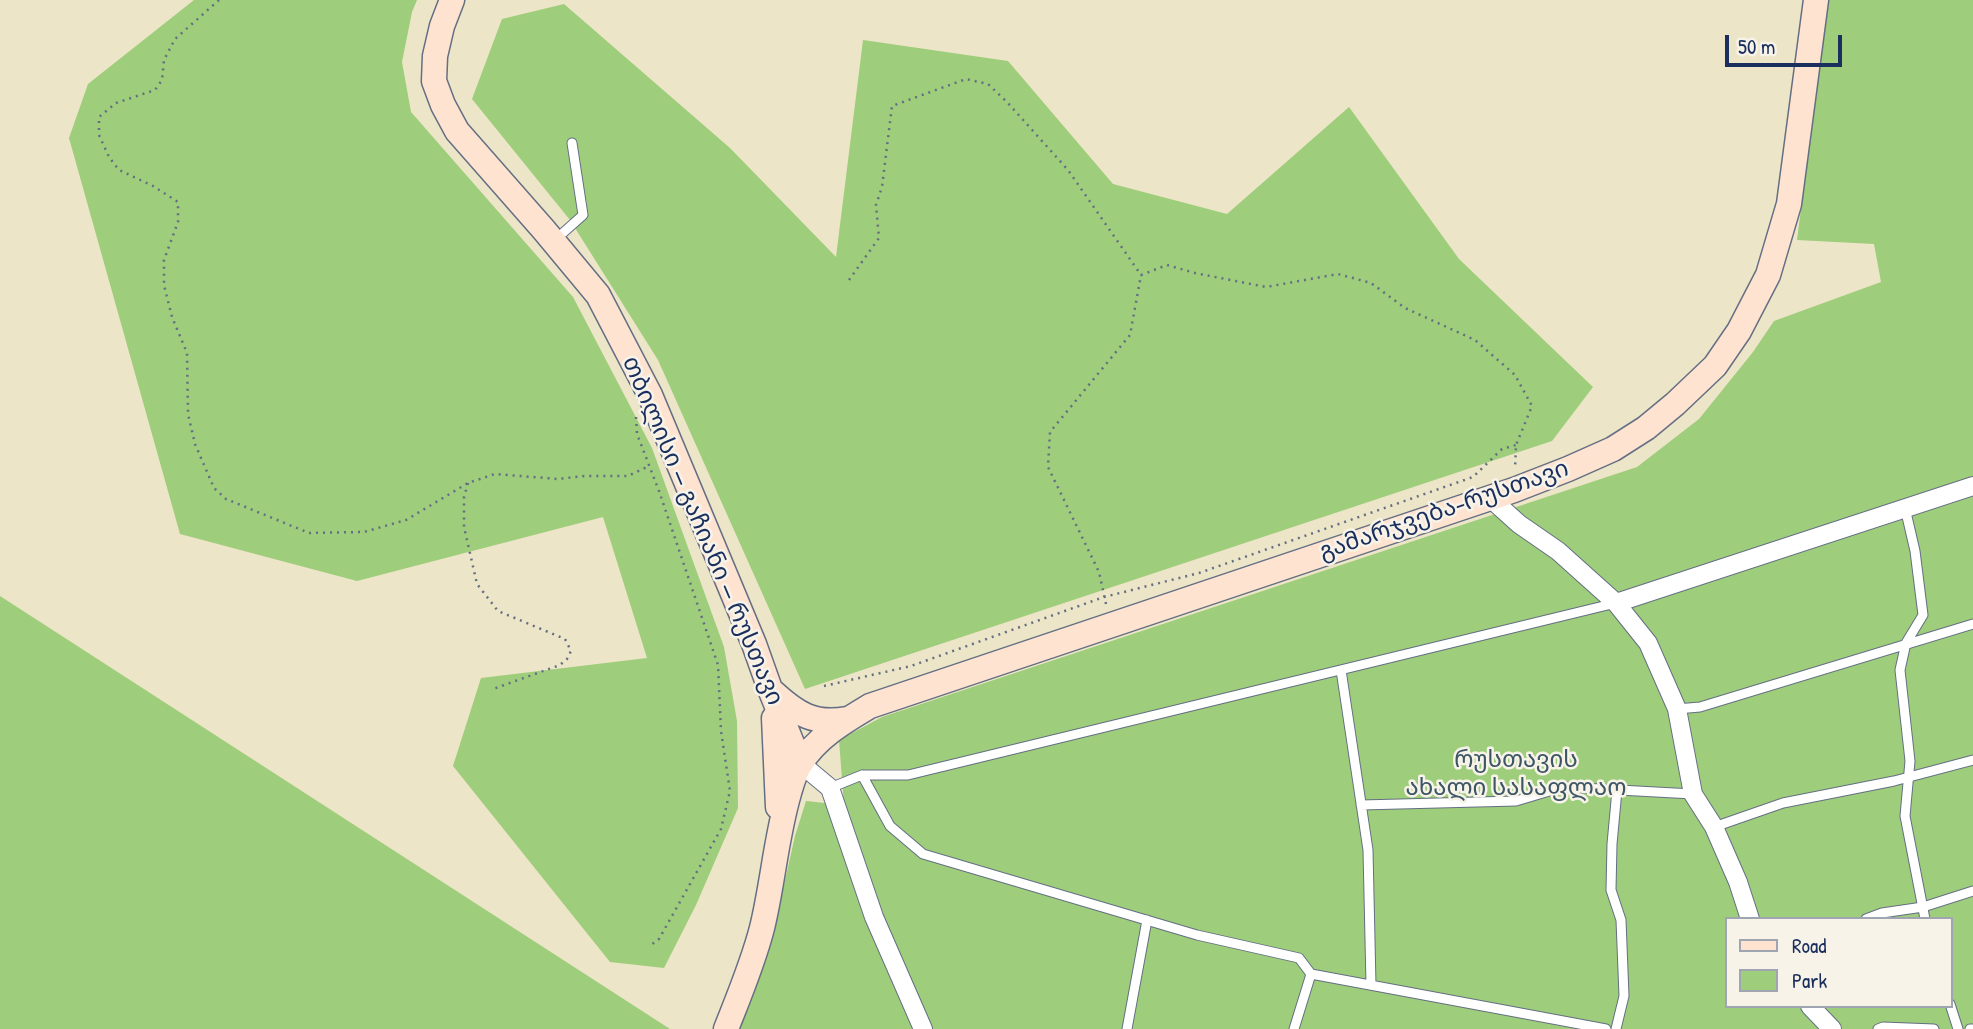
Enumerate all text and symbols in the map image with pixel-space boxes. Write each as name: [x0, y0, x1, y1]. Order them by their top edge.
scale bar: [1728, 21, 1845, 65]
text: 50 m: [1738, 32, 1775, 61]
street label: თბილისი — გაჩიანი — რუსთავი: [615, 352, 789, 710]
street label: გამარჯვება-რუსთავი: [1315, 455, 1573, 567]
park label: რუსთავის ახალი სასაფლაო: [1406, 747, 1626, 803]
legend: [1724, 917, 1952, 1008]
text: Road: [1792, 931, 1826, 960]
text: Park: [1792, 966, 1827, 995]

